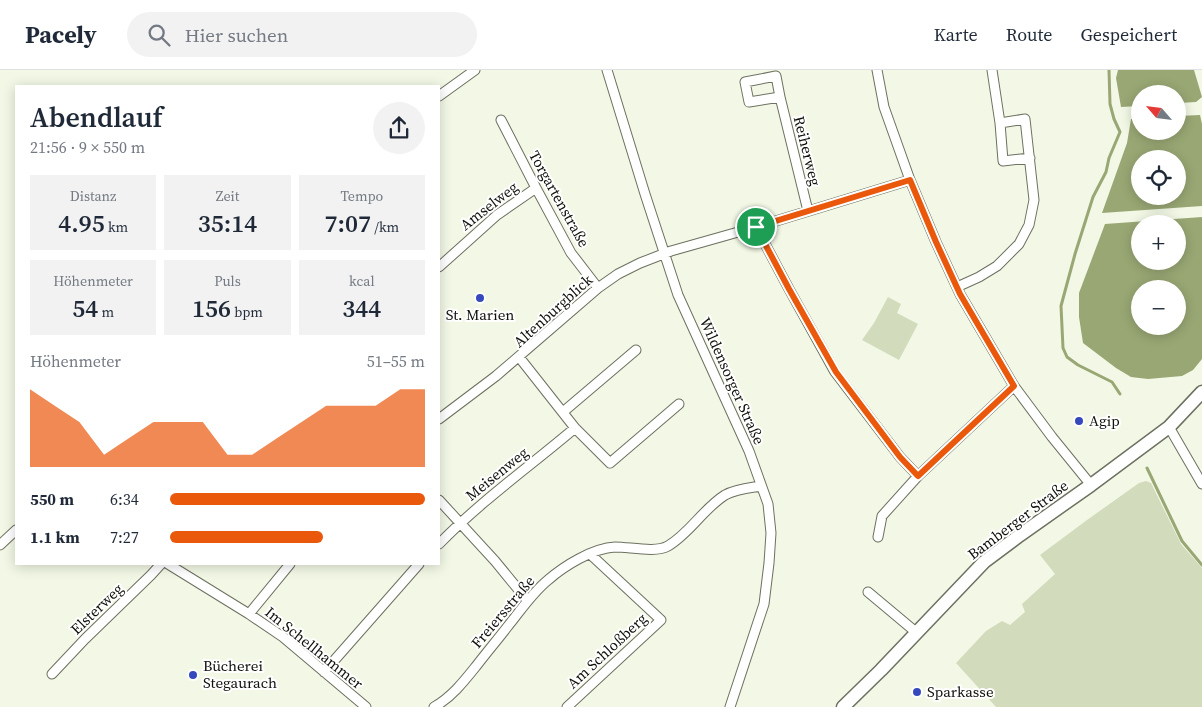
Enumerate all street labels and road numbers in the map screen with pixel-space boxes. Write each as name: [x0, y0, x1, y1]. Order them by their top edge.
street label: Reiherweg: [789, 114, 826, 188]
street label: Torgartenstraße: [524, 147, 595, 251]
street label: Amselweg: [455, 176, 522, 235]
street label: Altenburgblick: [509, 269, 597, 352]
street label: Wildensorger Straße: [695, 314, 770, 448]
street label: Meisenweg: [461, 442, 533, 505]
street label: Bamberger Straße: [963, 475, 1073, 564]
street label: Freiersstraße: [466, 571, 539, 652]
street label: Elsterweg: [66, 578, 128, 639]
street label: Im Schellhammer: [261, 602, 368, 694]
street label: Am Schloßberg: [562, 608, 651, 693]

